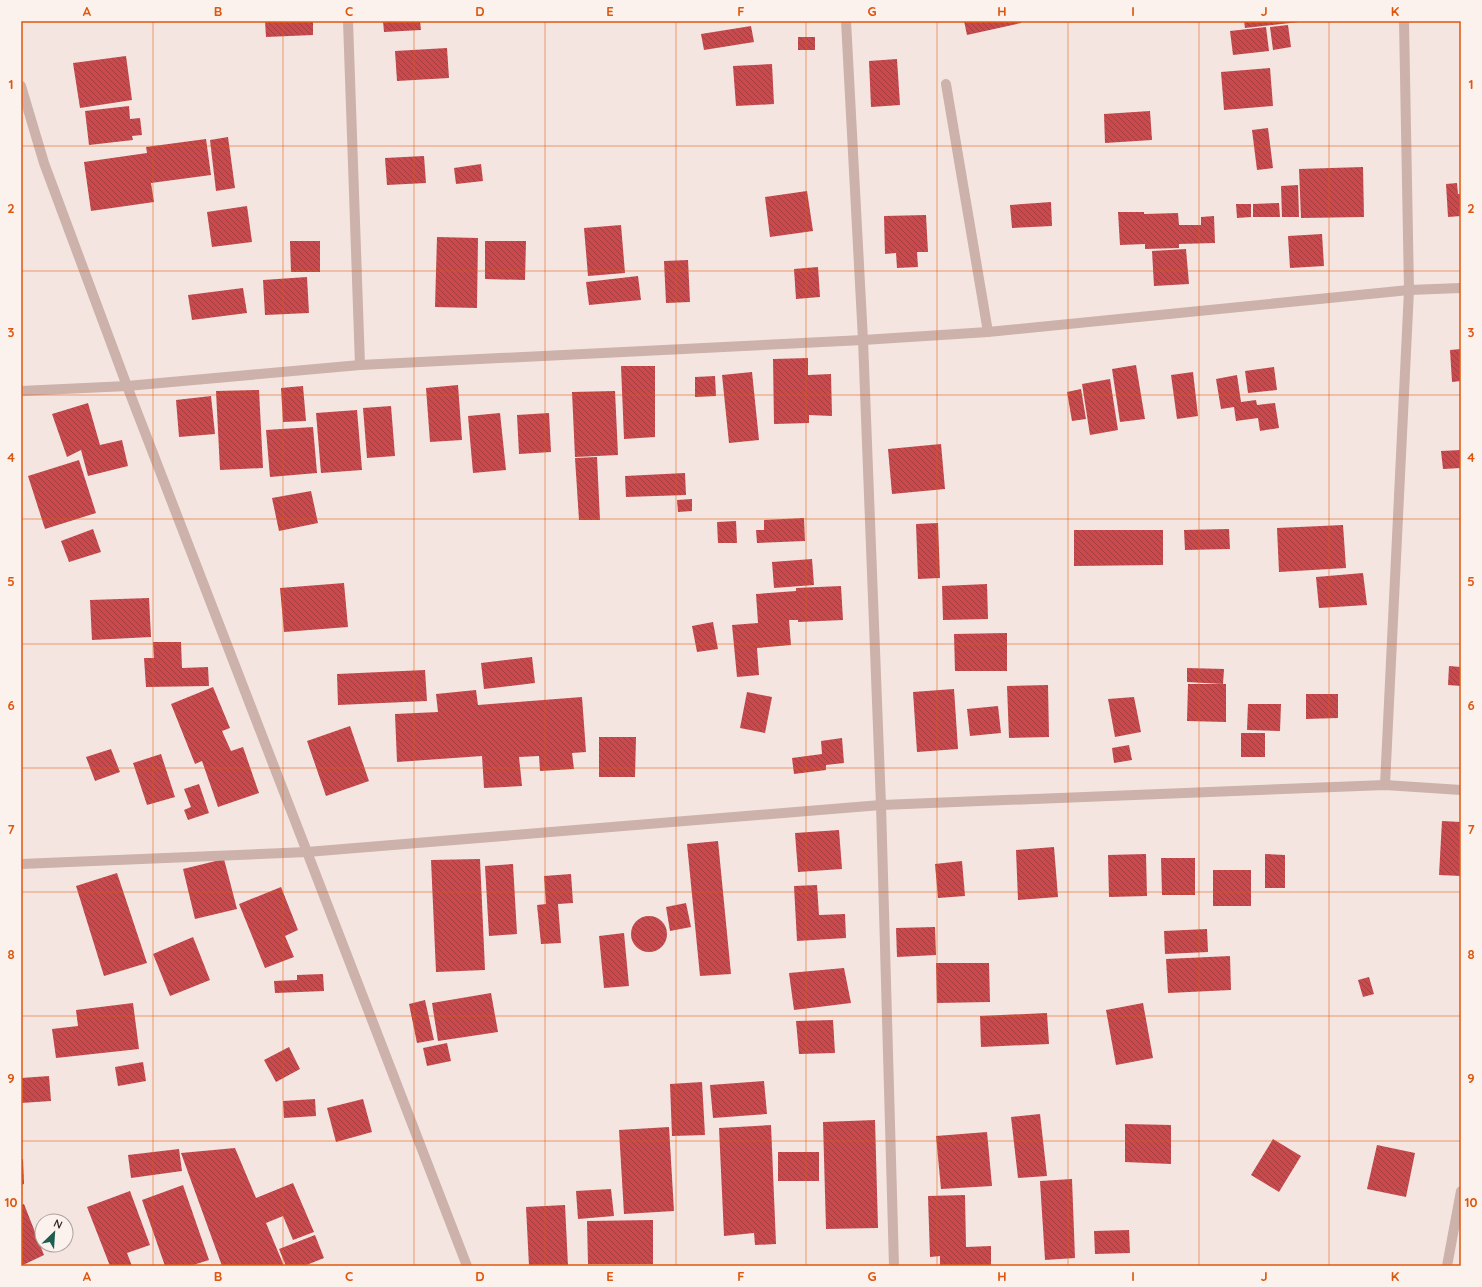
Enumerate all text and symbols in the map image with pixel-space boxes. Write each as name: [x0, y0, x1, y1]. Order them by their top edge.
text: A: [83, 3, 92, 19]
text: B: [214, 3, 222, 19]
text: C: [345, 3, 353, 19]
text: D: [475, 3, 485, 19]
text: E: [606, 3, 614, 19]
text: F: [737, 3, 745, 19]
text: G: [867, 3, 877, 19]
text: H: [997, 3, 1007, 19]
text: I: [1131, 3, 1135, 19]
text: J: [1260, 3, 1268, 19]
text: K: [1391, 3, 1400, 19]
text: 1: [8, 76, 14, 92]
text: 1: [1468, 76, 1474, 92]
text: 2: [7, 200, 15, 216]
text: 2: [1467, 200, 1475, 216]
text: 3: [8, 324, 15, 340]
text: 3: [1468, 324, 1475, 340]
text: 4: [7, 449, 15, 465]
text: 4: [1467, 449, 1475, 465]
text: 5: [7, 573, 15, 589]
text: 5: [1467, 573, 1475, 589]
text: 6: [7, 697, 15, 713]
text: 6: [1467, 697, 1475, 713]
text: 7: [7, 821, 15, 837]
text: 7: [1467, 821, 1475, 837]
text: 8: [7, 946, 15, 962]
text: 8: [1467, 946, 1475, 962]
text: 9: [7, 1070, 15, 1086]
text: 9: [1467, 1070, 1475, 1086]
text: 10: [4, 1194, 18, 1210]
text: 10: [1464, 1194, 1478, 1210]
north arrow: [34, 1213, 74, 1253]
text: N: [52, 1216, 65, 1232]
text: A: [83, 1268, 92, 1284]
text: B: [214, 1268, 222, 1284]
text: C: [345, 1268, 353, 1284]
text: D: [475, 1268, 485, 1284]
text: E: [606, 1268, 614, 1284]
text: F: [737, 1268, 745, 1284]
text: G: [867, 1268, 877, 1284]
text: H: [997, 1268, 1007, 1284]
text: I: [1131, 1268, 1135, 1284]
text: J: [1260, 1268, 1268, 1284]
text: K: [1391, 1268, 1400, 1284]

